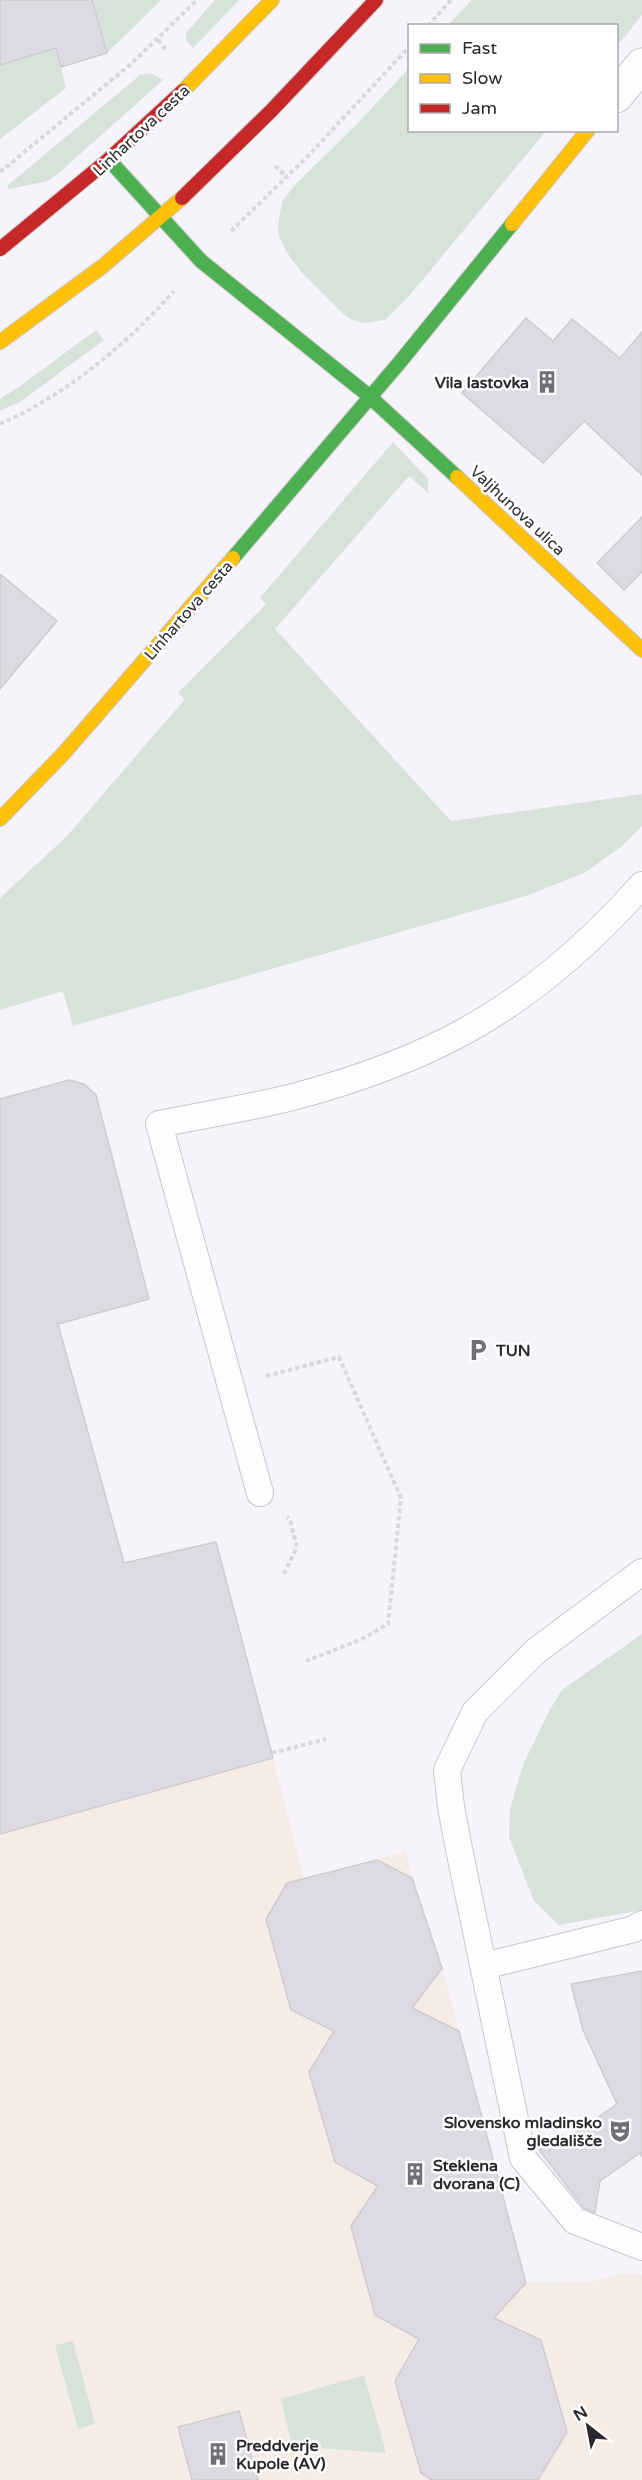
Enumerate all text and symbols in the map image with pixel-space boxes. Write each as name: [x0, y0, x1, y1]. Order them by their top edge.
legend: [408, 24, 618, 132]
text: Fast: [462, 37, 497, 59]
text: Slow: [462, 67, 503, 89]
street label: Linhartova cesta: [89, 81, 194, 181]
text: Jam: [462, 97, 497, 119]
building icon: Vila lastovka: [534, 369, 560, 395]
place label: Vila lastovka: [435, 373, 529, 393]
street label: Valjhunova ulica: [466, 462, 569, 560]
street label: Linhartova cesta: [140, 557, 237, 664]
parking icon: TUN: [465, 1337, 491, 1363]
place label: TUN: [495, 1341, 531, 1361]
place label: Slovensko mladinsko gledališče: [444, 2113, 602, 2151]
theatre icon: Slovensko mladinsko gledališče: [607, 2118, 633, 2144]
place label: Steklena dvorana (C): [433, 2156, 520, 2194]
building icon: Steklena dvorana (C): [402, 2161, 428, 2187]
north arrow: [558, 2396, 618, 2456]
text: N: [570, 2402, 591, 2426]
place label: Preddverje Kupole (AV): [236, 2436, 326, 2474]
building icon: Preddverje Kupole (AV): [205, 2441, 231, 2467]

